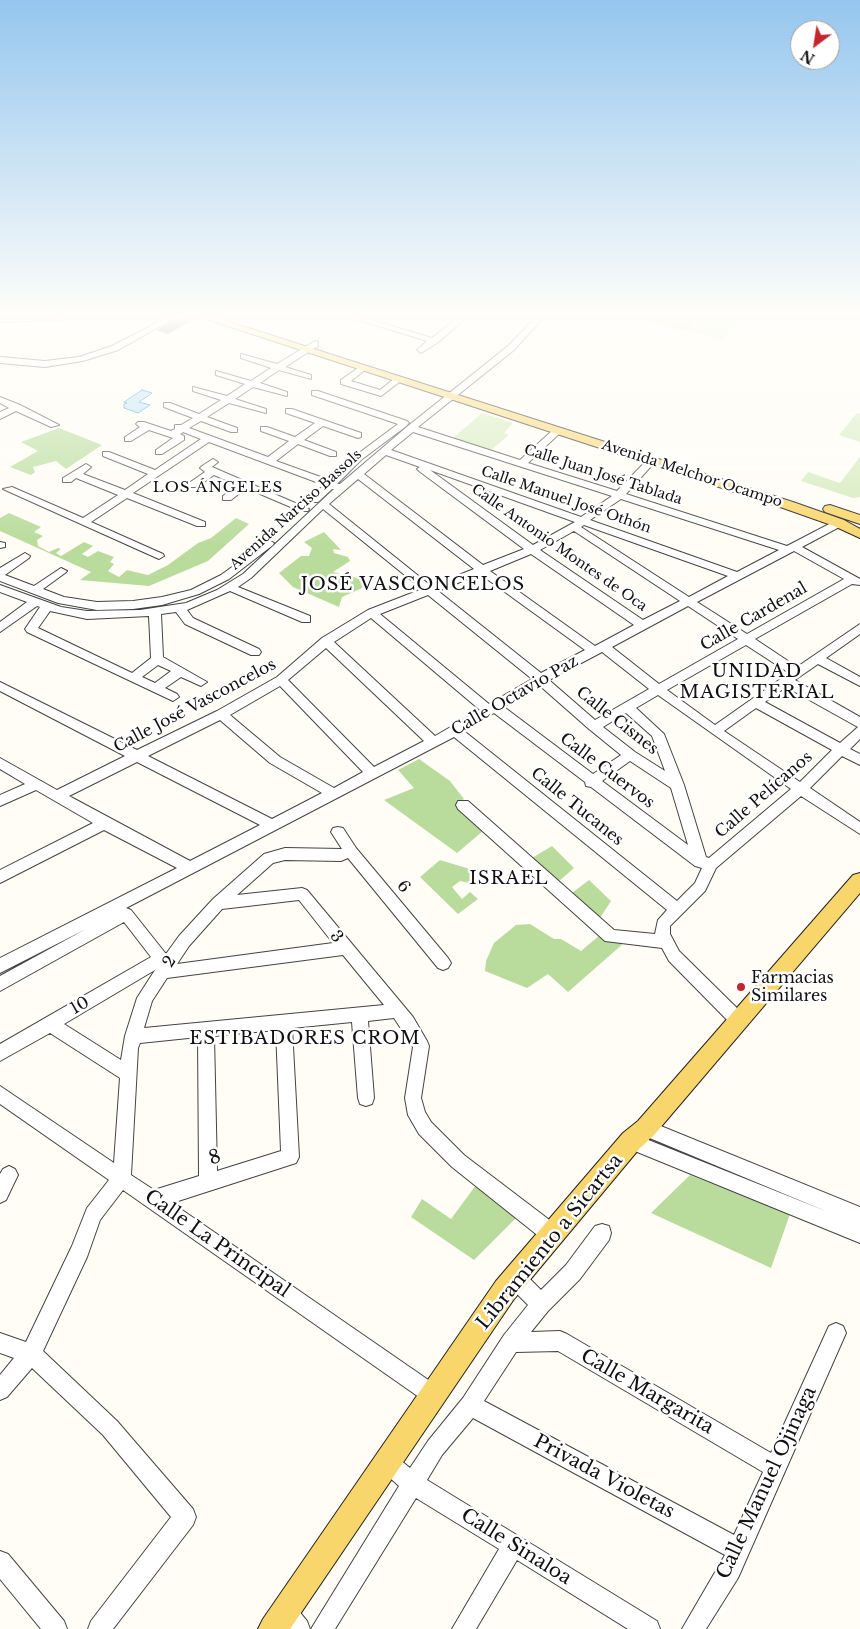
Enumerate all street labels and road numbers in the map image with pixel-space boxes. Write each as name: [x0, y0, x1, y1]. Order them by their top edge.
street label: Avenida Melchor Ocampo: [600, 437, 784, 511]
street label: Calle Juan José Tablada: [522, 442, 684, 508]
street label: Avenida Narciso Bassols: [227, 446, 365, 574]
street label: Calle Manuel José Othón: [479, 463, 653, 537]
street label: Calle Antonio Montes de Oca: [468, 481, 650, 615]
street label: Calle Cardenal: [697, 579, 811, 655]
street label: Calle Octavio Paz: [448, 652, 582, 740]
street label: Calle José Vasconcelos: [111, 655, 279, 757]
street label: Calle Cisnes: [572, 683, 662, 759]
street label: Calle Cuervos: [556, 729, 658, 813]
street label: Calle Pelícanos: [712, 748, 816, 842]
street label: Calle Tucanes: [527, 764, 627, 850]
street label: 6: [392, 877, 414, 897]
street label: 3: [325, 927, 347, 947]
street label: 2: [159, 953, 181, 971]
street label: 10: [67, 993, 93, 1019]
street label: 8: [206, 1145, 224, 1171]
street label: Libramiento a Sicartsa: [472, 1150, 628, 1334]
street label: Calle La Principal: [140, 1185, 294, 1303]
street label: Calle Margarita: [576, 1345, 718, 1439]
street label: Calle Manuel Ojinaga: [712, 1383, 822, 1583]
street label: Privada Violetas: [530, 1430, 678, 1524]
street label: Calle Sinaloa: [457, 1504, 575, 1590]

